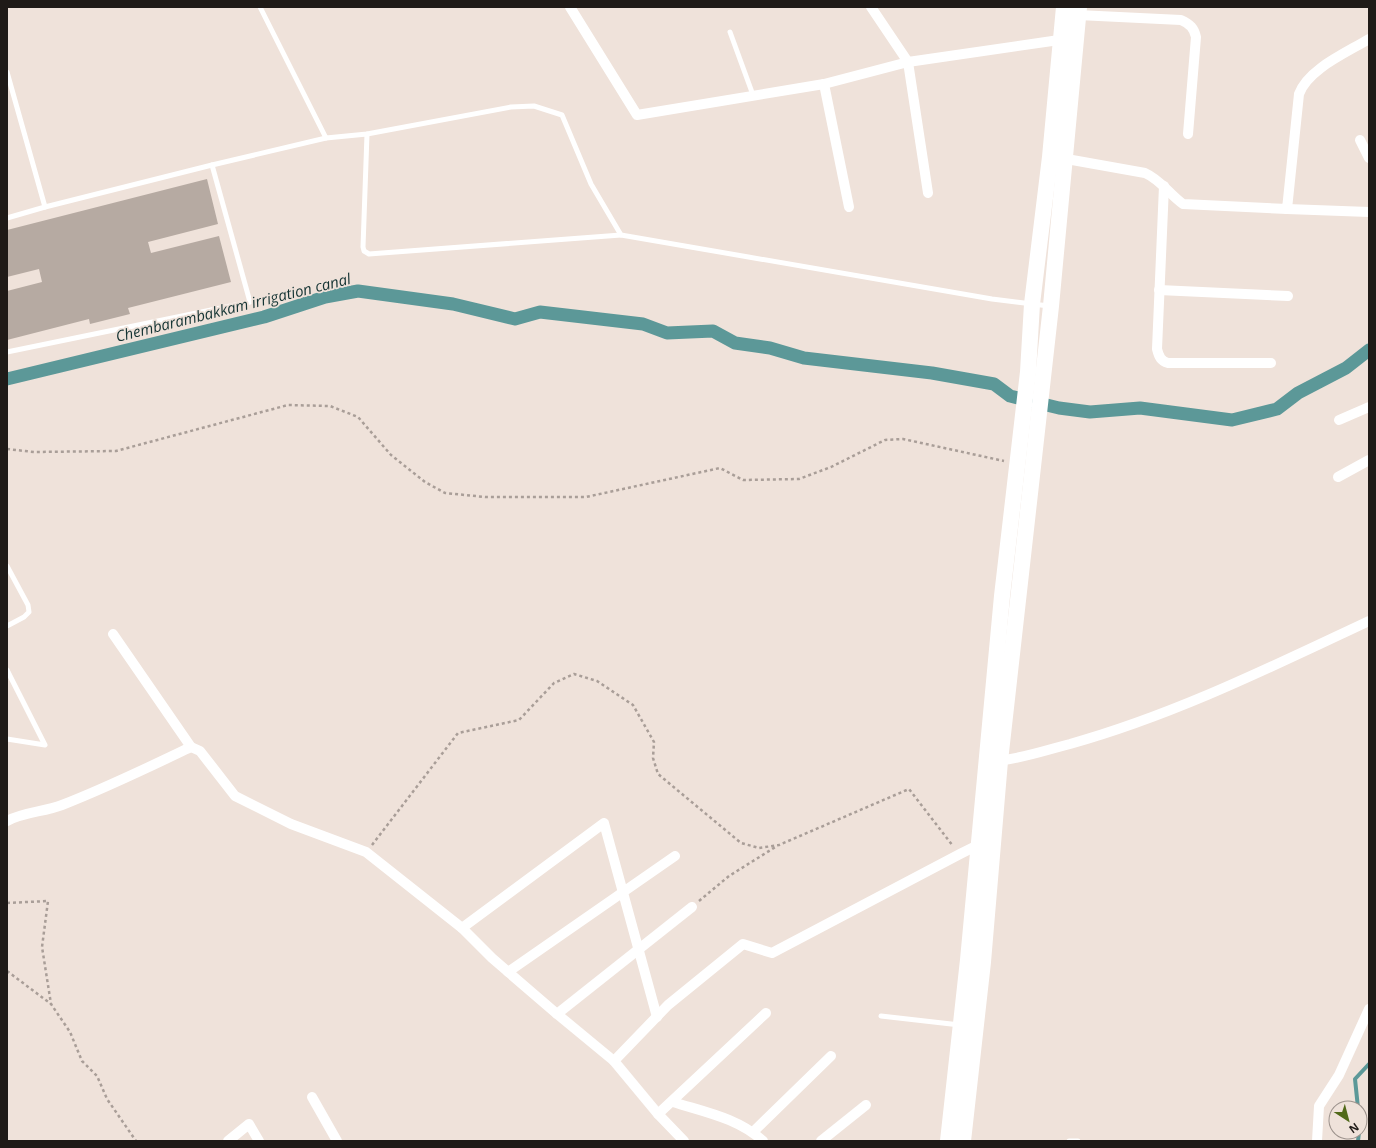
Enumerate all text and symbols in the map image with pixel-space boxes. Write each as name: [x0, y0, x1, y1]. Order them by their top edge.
water label: Chembarambakkam irrigation canal: [113, 268, 354, 346]
north arrow: [1328, 1100, 1368, 1140]
text: N: [1346, 1120, 1362, 1137]

